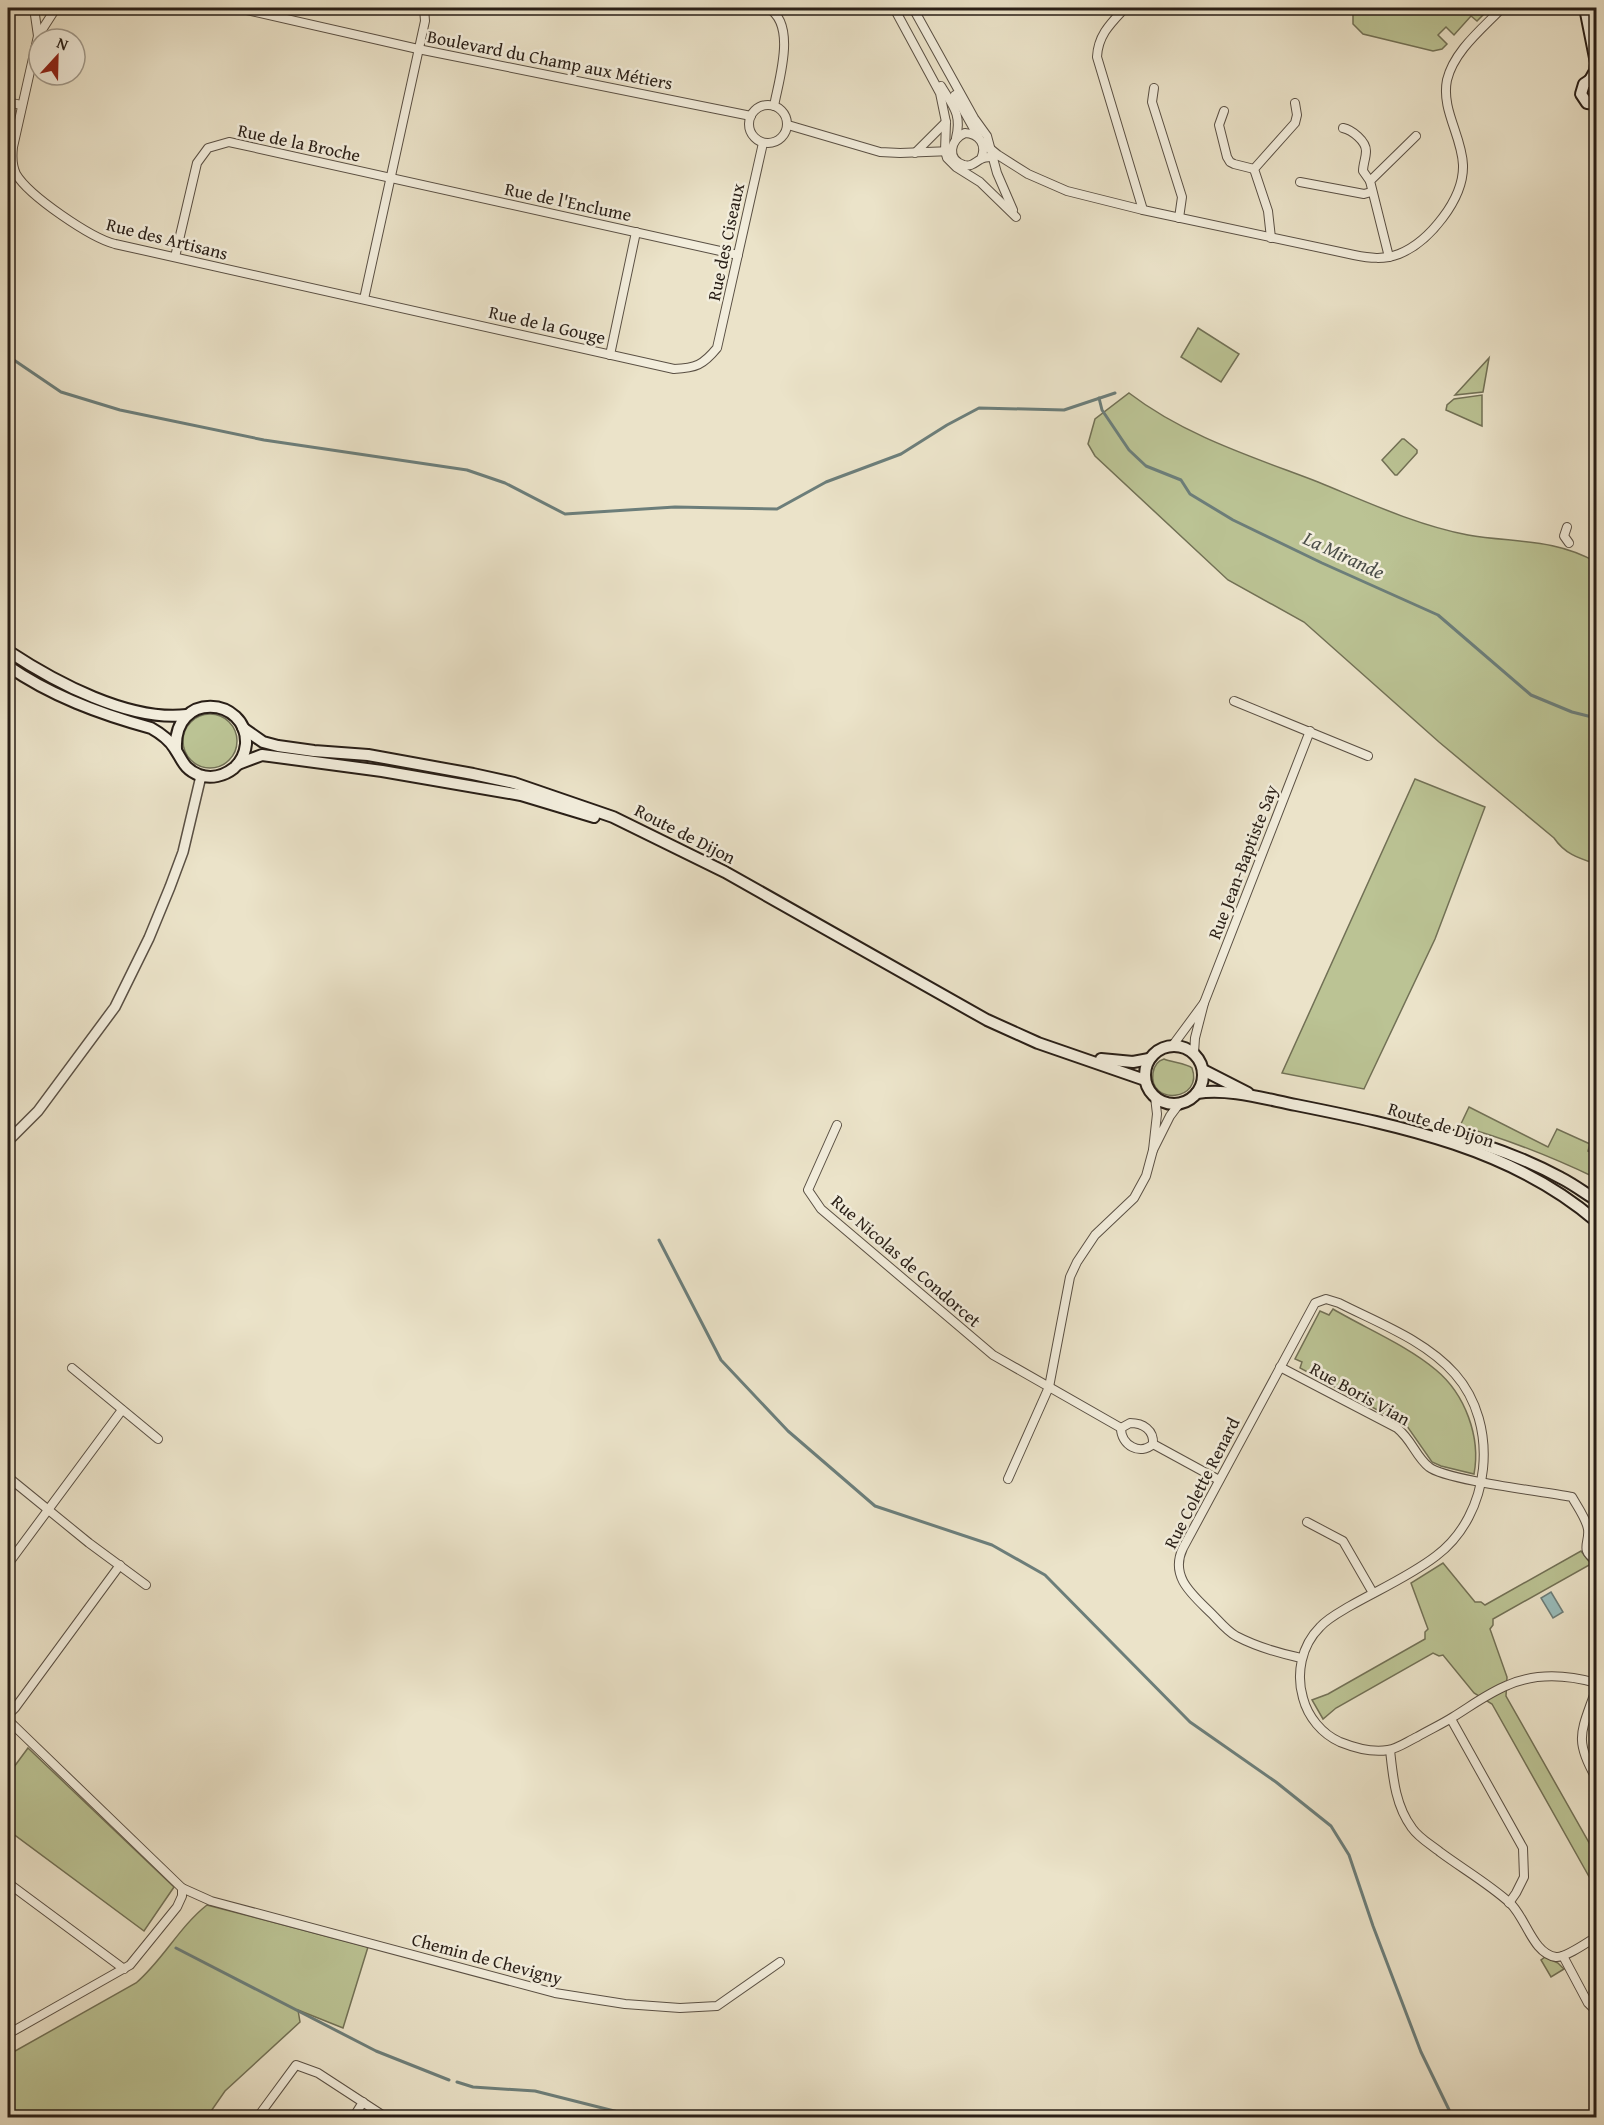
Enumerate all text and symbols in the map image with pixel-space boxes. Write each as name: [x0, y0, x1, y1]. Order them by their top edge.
street label: Boulevard du Champ aux Métiers: [425, 22, 675, 97]
north arrow: [27, 27, 87, 87]
text: N: [53, 30, 72, 56]
street label: Rue de la Broche: [235, 116, 363, 169]
street label: Rue de l'Enclume: [502, 175, 634, 228]
street label: Rue des Ciseaux: [700, 180, 751, 303]
street label: Rue des Artisans: [104, 210, 231, 267]
street label: Rue de la Gouge: [486, 298, 608, 351]
water label: La Mirande: [1298, 523, 1390, 586]
street label: Rue Jean-Baptiste Say: [1201, 781, 1284, 943]
street label: Route de Dijon: [630, 797, 740, 871]
street label: Route de Dijon: [1385, 1095, 1498, 1154]
street label: Rue Nicolas de Condorcet: [825, 1188, 988, 1334]
street label: Rue Boris Vian: [1305, 1355, 1415, 1432]
street label: Rue Colette Renard: [1157, 1412, 1247, 1553]
street label: Chemin de Chevigny: [409, 1925, 565, 1992]

